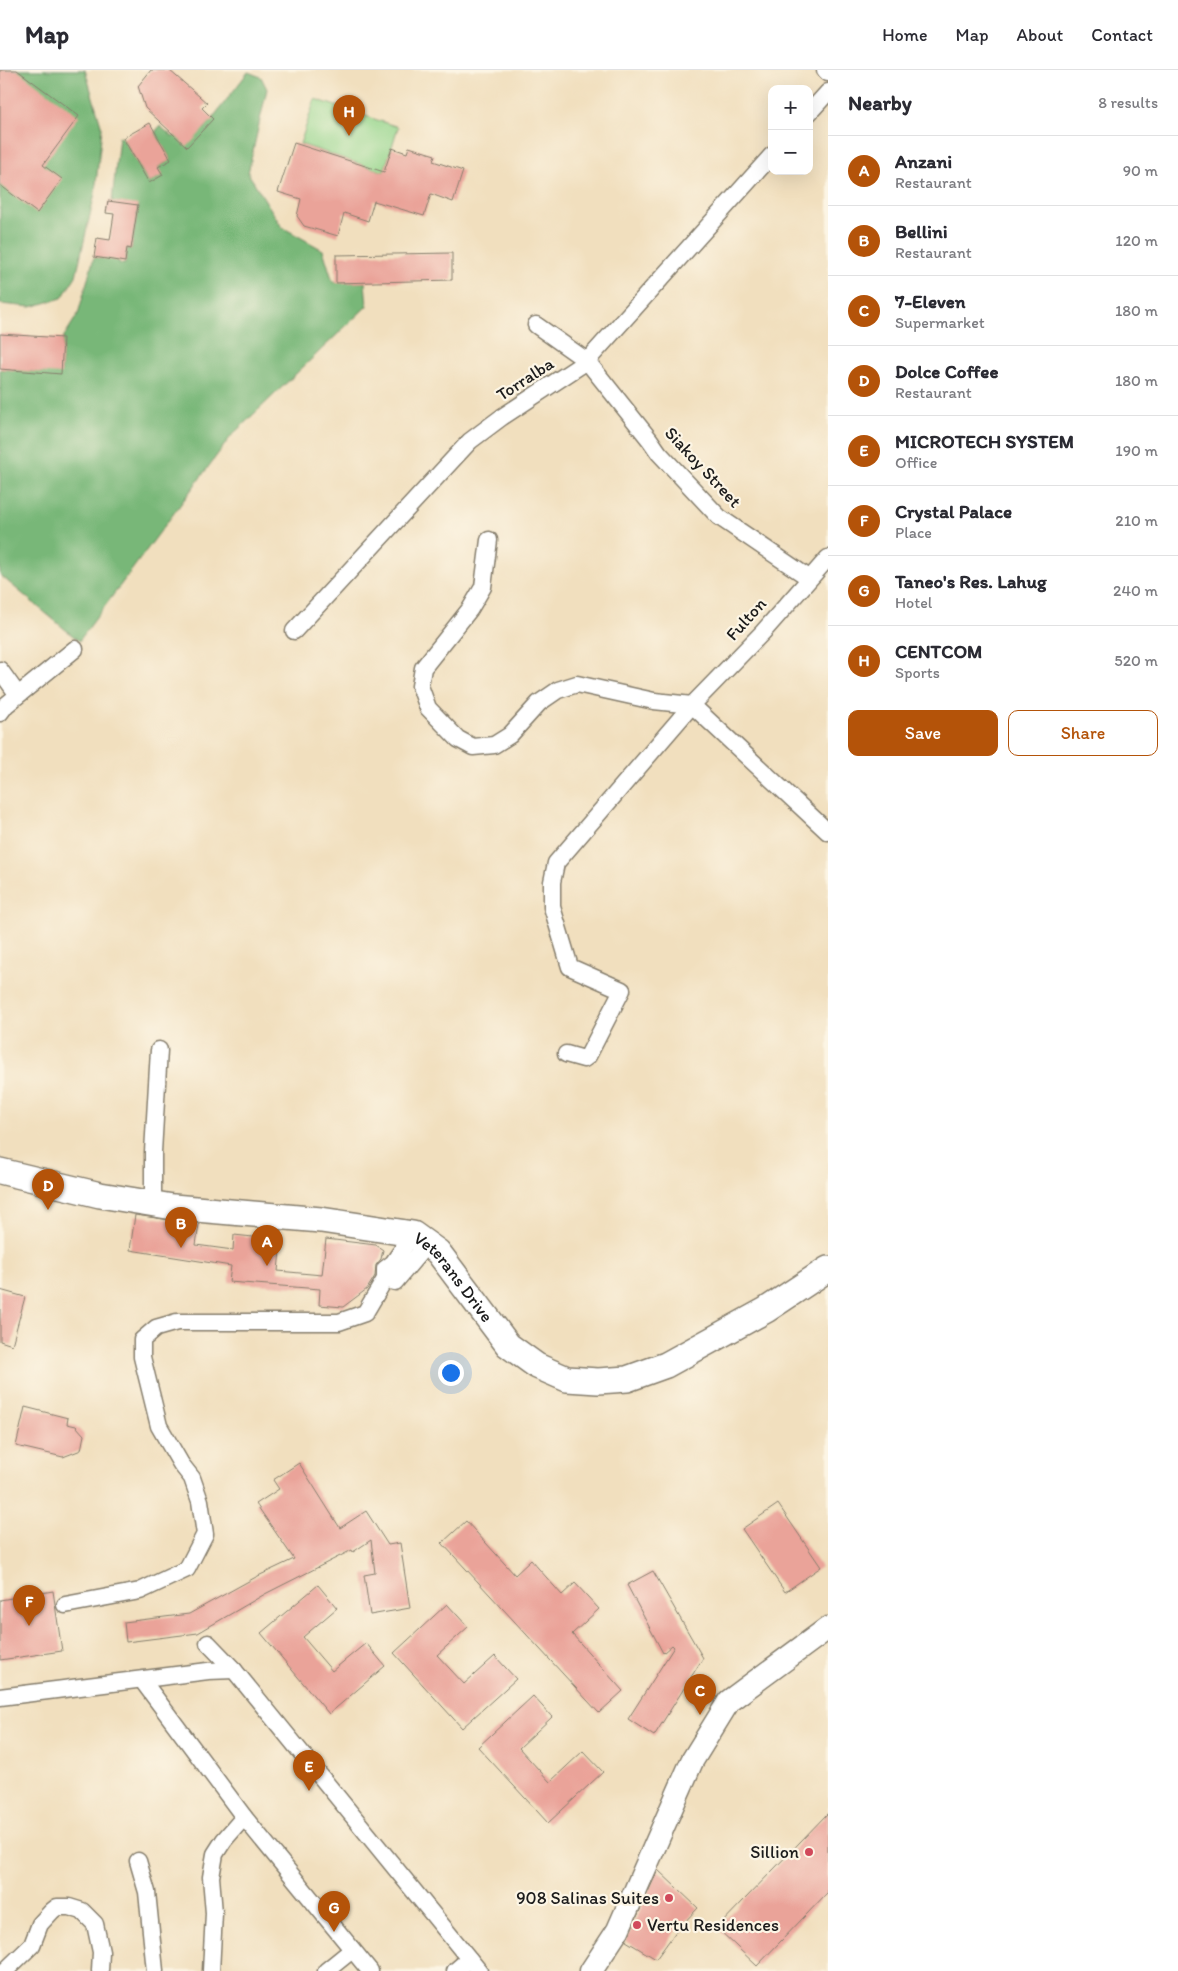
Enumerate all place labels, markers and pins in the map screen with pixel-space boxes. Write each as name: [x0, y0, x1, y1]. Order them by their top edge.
pin: H: [333, 95, 365, 136]
pin: D: [32, 1169, 64, 1210]
pin: B: [165, 1207, 197, 1248]
pin: A: [251, 1225, 283, 1266]
pin: F: [13, 1585, 45, 1626]
pin: C: [684, 1674, 716, 1715]
pin: E: [293, 1750, 325, 1791]
place label: Sillion: [750, 1841, 799, 1863]
marker: Sillion: [803, 1846, 815, 1858]
place label: 908 Salinas Suites: [516, 1887, 659, 1909]
pin: G: [318, 1891, 350, 1932]
marker: 908 Salinas Suites: [663, 1892, 675, 1904]
place label: Vertu Residences: [647, 1914, 779, 1936]
marker: Vertu Residences: [631, 1919, 643, 1931]

